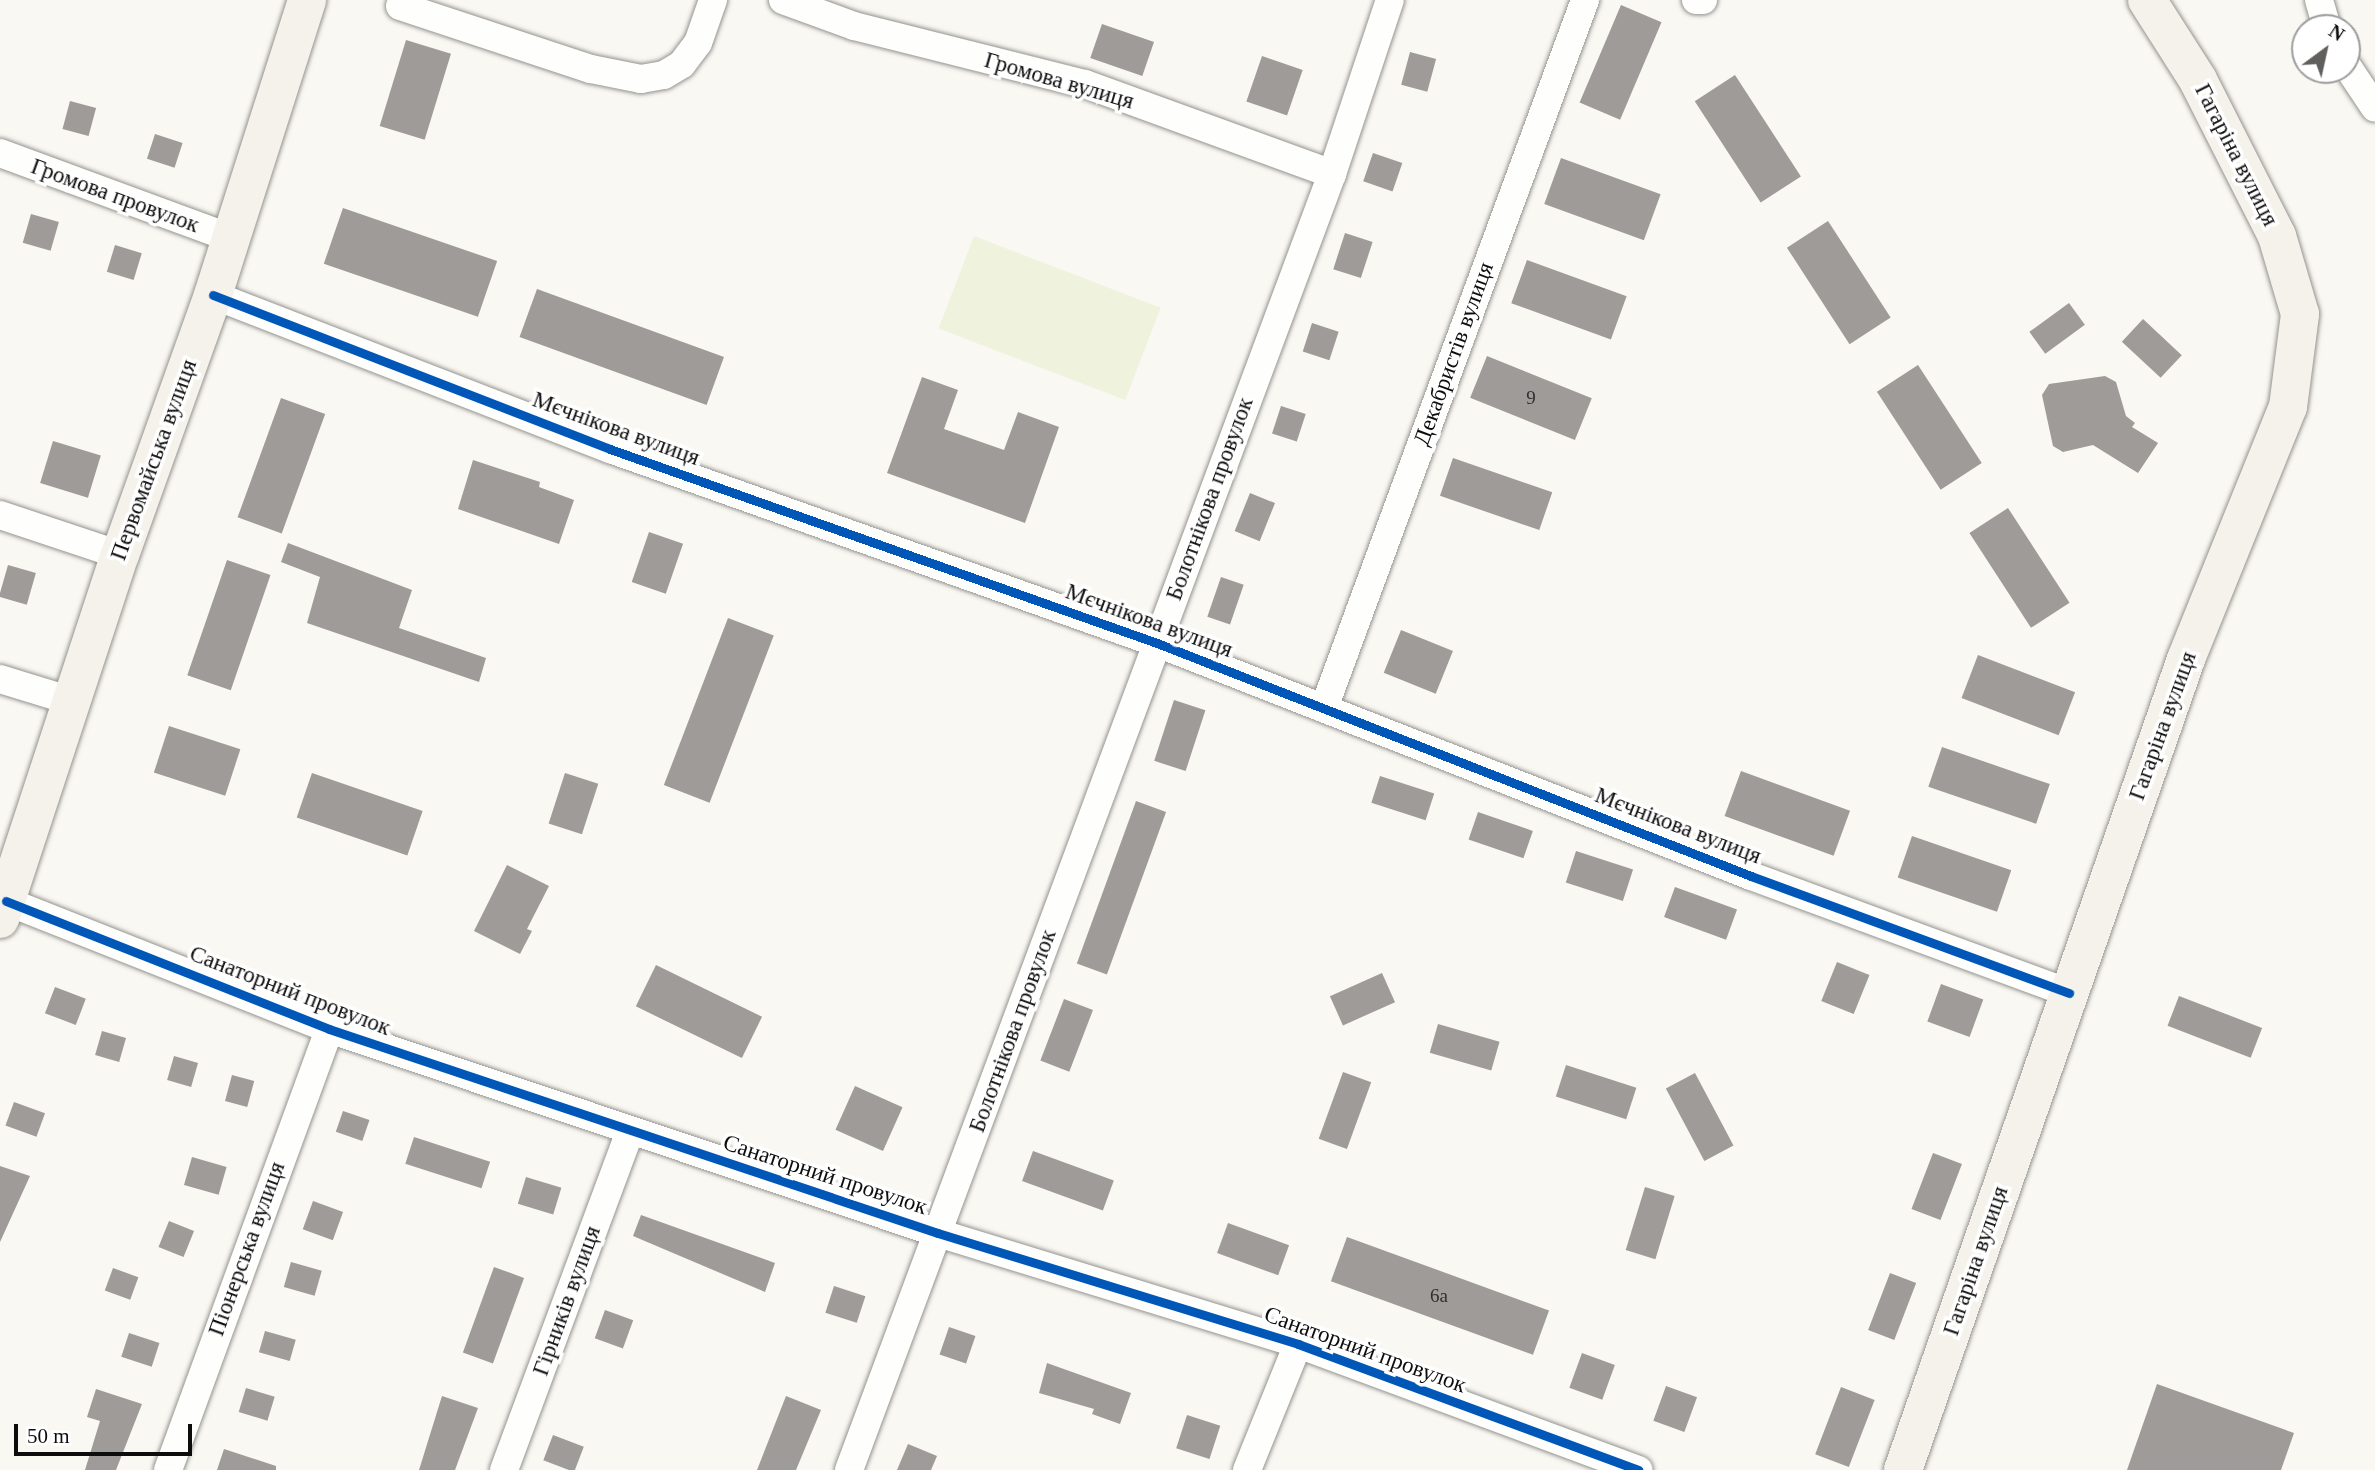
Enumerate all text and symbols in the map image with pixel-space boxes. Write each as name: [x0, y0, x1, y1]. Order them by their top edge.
north arrow: [2291, 14, 2361, 84]
text: N: [2325, 20, 2348, 45]
street label: Громова вулиця: [981, 46, 1137, 116]
street label: Гагаріна вулиця: [2188, 79, 2284, 231]
street label: Громова провулок: [27, 153, 203, 239]
street label: Декабристів вулиця: [1408, 258, 1500, 450]
street label: Первомайська вулиця: [105, 356, 203, 564]
street label: Мєчнікова вулиця: [529, 386, 703, 472]
house number: 9: [1526, 387, 1536, 409]
street label: Болотнікова провулок: [1160, 394, 1260, 604]
street label: Мєчнікова вулиця: [1062, 578, 1236, 664]
street label: Гагаріна вулиця: [2123, 648, 2203, 804]
street label: Мєчнікова вулиця: [1591, 782, 1765, 870]
street label: Болотнікова провулок: [963, 926, 1063, 1136]
street label: Санаторний провулок: [186, 940, 394, 1042]
street label: Санаторний провулок: [719, 1129, 931, 1221]
street label: Піонерська вулиця: [203, 1158, 291, 1340]
street label: Гагаріна вулиця: [1938, 1183, 2014, 1339]
street label: Гірників вулиця: [527, 1222, 607, 1380]
house number: 6а: [1430, 1285, 1448, 1307]
street label: Санаторний провулок: [1260, 1301, 1470, 1399]
scale bar: [18, 1410, 196, 1454]
text: 50 m: [27, 1424, 70, 1448]

